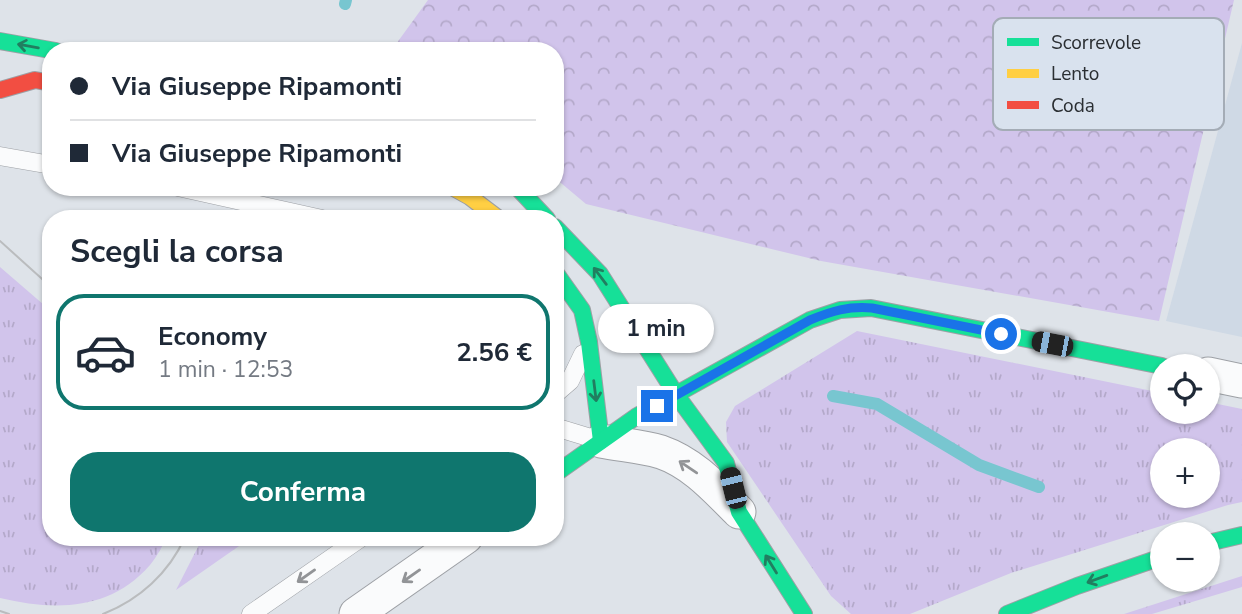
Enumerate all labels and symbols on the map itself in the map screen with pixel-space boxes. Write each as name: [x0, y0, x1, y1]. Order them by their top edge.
legend: [993, 18, 1224, 130]
text: Scorrevole: [1051, 30, 1141, 56]
one-way arrow: [17, 38, 40, 52]
text: Lento: [1051, 61, 1099, 87]
text: Coda: [1051, 93, 1095, 119]
one-way arrow: [593, 267, 608, 286]
callout: 1 min: [599, 304, 715, 354]
route start: [985, 318, 1017, 350]
car: [1030, 330, 1075, 358]
one-way arrow: [588, 380, 601, 402]
route end: [641, 390, 673, 422]
one-way arrow: [679, 459, 698, 474]
car: [718, 465, 749, 511]
one-way arrow: [763, 554, 777, 574]
one-way arrow: [297, 569, 317, 583]
one-way arrow: [402, 569, 421, 583]
one-way arrow: [1087, 574, 1109, 586]

